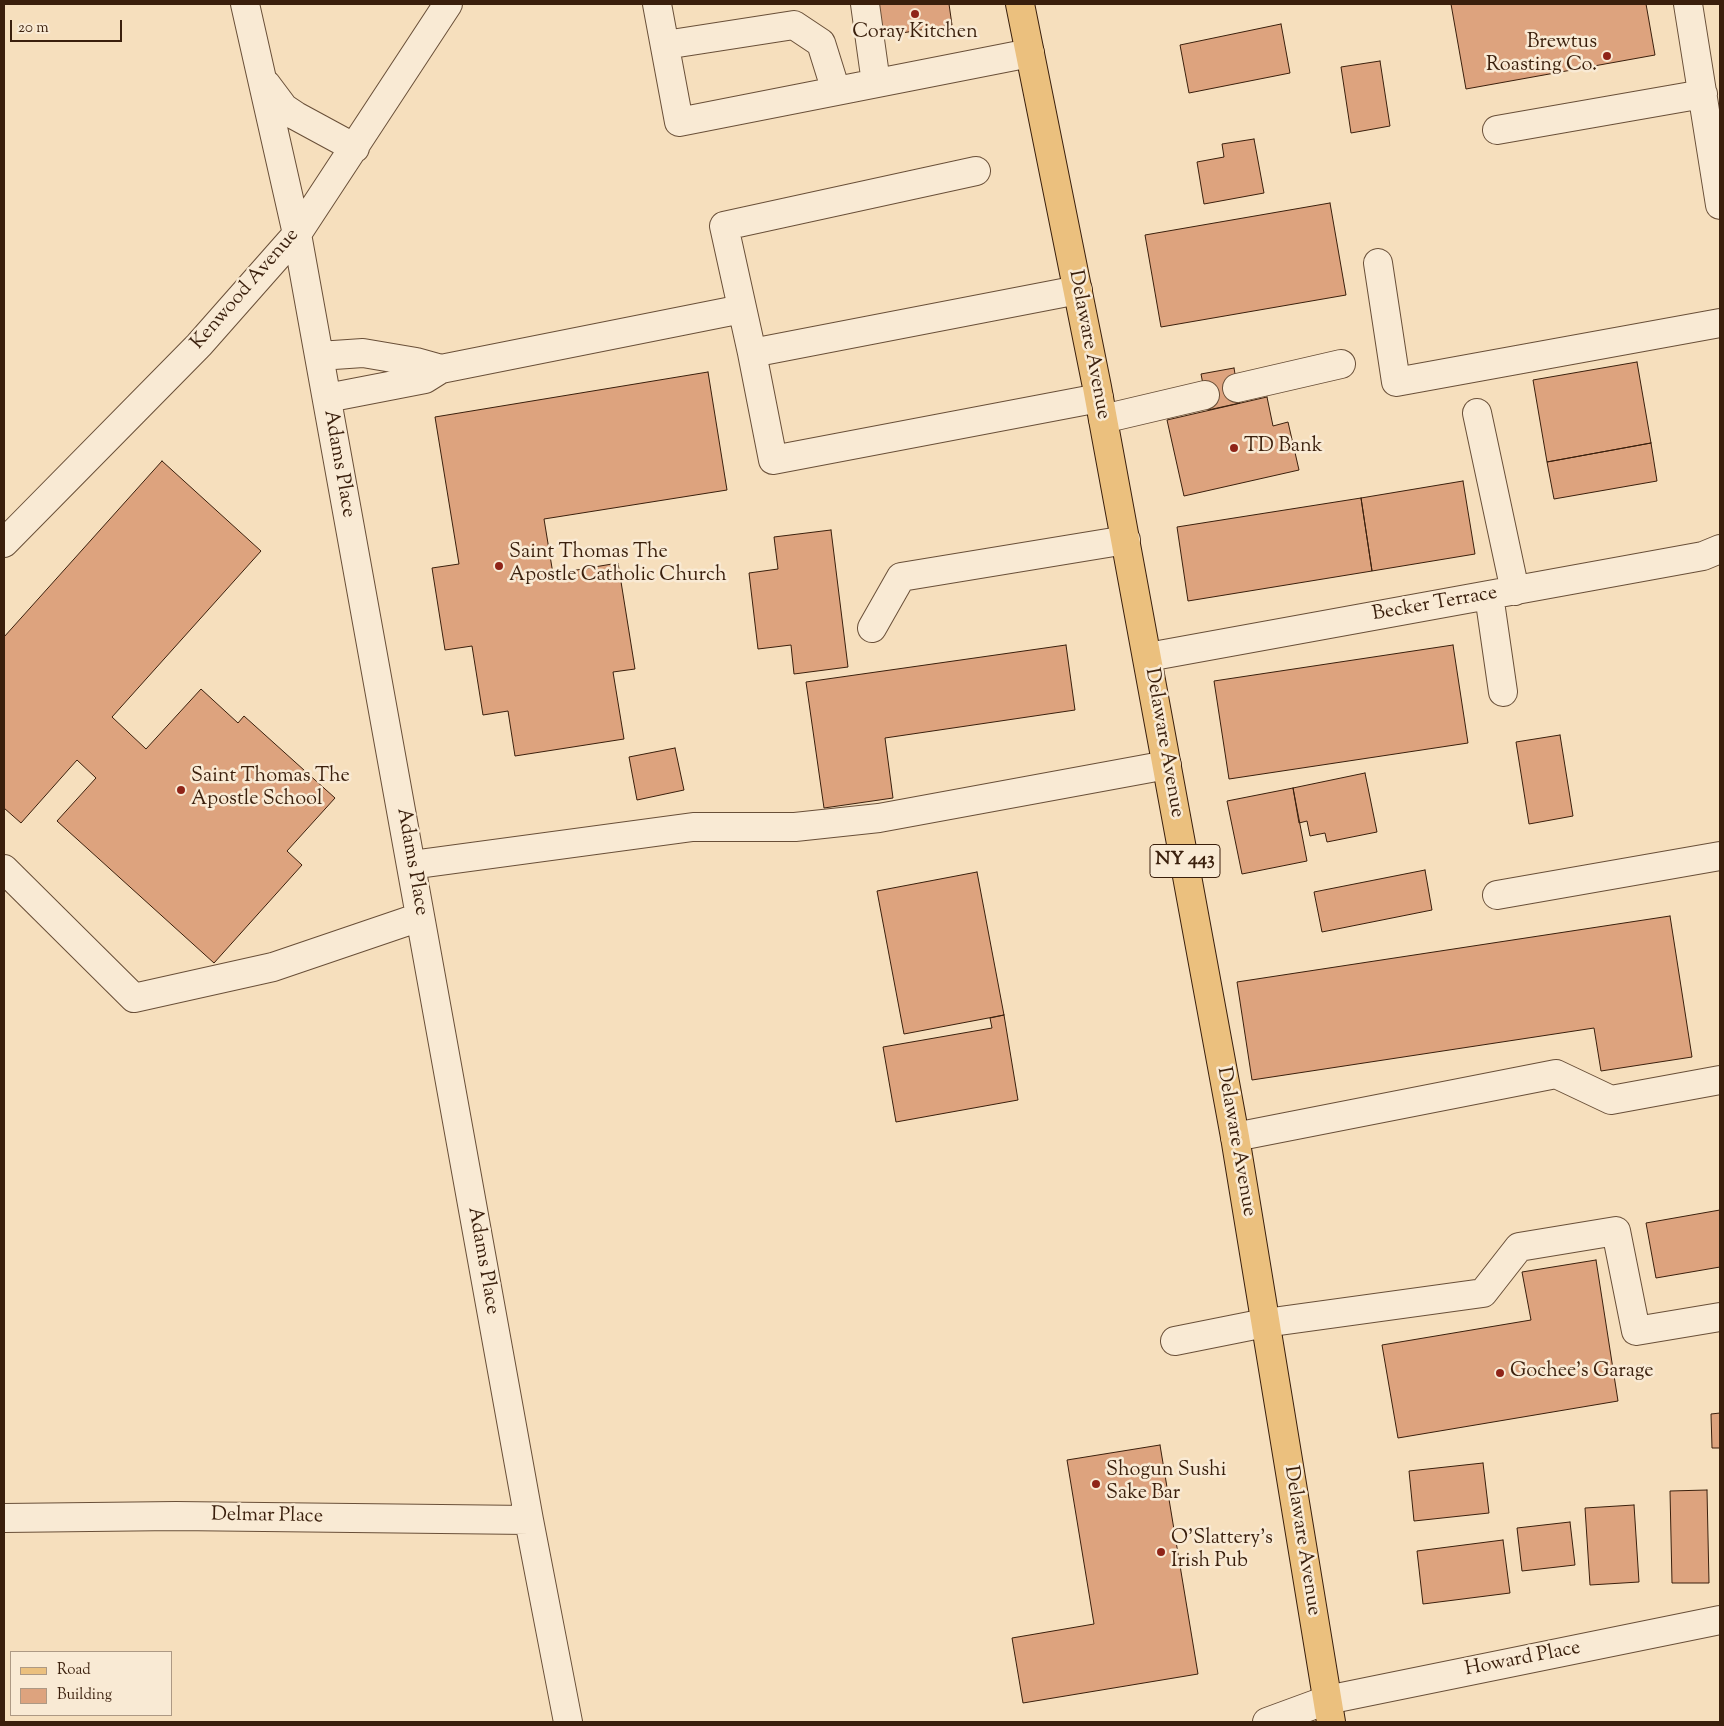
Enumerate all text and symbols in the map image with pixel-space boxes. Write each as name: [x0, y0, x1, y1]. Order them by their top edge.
marker: Coray Kitchen: [909, 8, 921, 20]
scale bar: [12, 10, 125, 42]
text: 20 m: [18, 18, 49, 39]
place label: Coray Kitchen: [852, 22, 978, 46]
place label: Brewtus Roasting Co.: [1486, 32, 1597, 79]
marker: Brewtus Roasting Co.: [1601, 50, 1613, 62]
street label: Kenwood Avenue: [187, 224, 305, 356]
street label: Delaware Avenue: [1062, 268, 1114, 422]
street label: Adams Place: [317, 408, 359, 520]
place label: TD Bank: [1244, 436, 1323, 460]
marker: TD Bank: [1228, 442, 1240, 454]
place label: Saint Thomas The Apostle Catholic Church: [509, 542, 727, 589]
marker: Saint Thomas The Apostle Catholic Church: [493, 560, 505, 572]
street label: Becker Terrace: [1371, 582, 1499, 628]
street label: Delaware Avenue: [1138, 666, 1188, 820]
place label: Saint Thomas The Apostle School: [191, 766, 350, 813]
marker: Saint Thomas The Apostle School: [175, 784, 187, 796]
street label: Adams Place: [390, 806, 432, 918]
road number: NY 443: [1150, 844, 1220, 878]
street label: Delaware Avenue: [1210, 1065, 1260, 1219]
street label: Adams Place: [461, 1205, 503, 1317]
place label: Gochee's Garage: [1510, 1361, 1654, 1385]
marker: Gochee's Garage: [1494, 1367, 1506, 1379]
place label: Shogun Sushi Sake Bar: [1106, 1460, 1226, 1507]
street label: Delaware Avenue: [1277, 1464, 1325, 1618]
marker: Shogun Sushi Sake Bar: [1090, 1478, 1102, 1490]
street label: Delmar Place: [211, 1504, 323, 1530]
place label: O'Slattery's Irish Pub: [1171, 1528, 1273, 1575]
marker: O'Slattery's Irish Pub: [1155, 1546, 1167, 1558]
street label: Howard Place: [1463, 1637, 1583, 1683]
legend: [10, 1651, 172, 1716]
text: Road: [57, 1660, 91, 1681]
text: Building: [57, 1685, 112, 1706]

